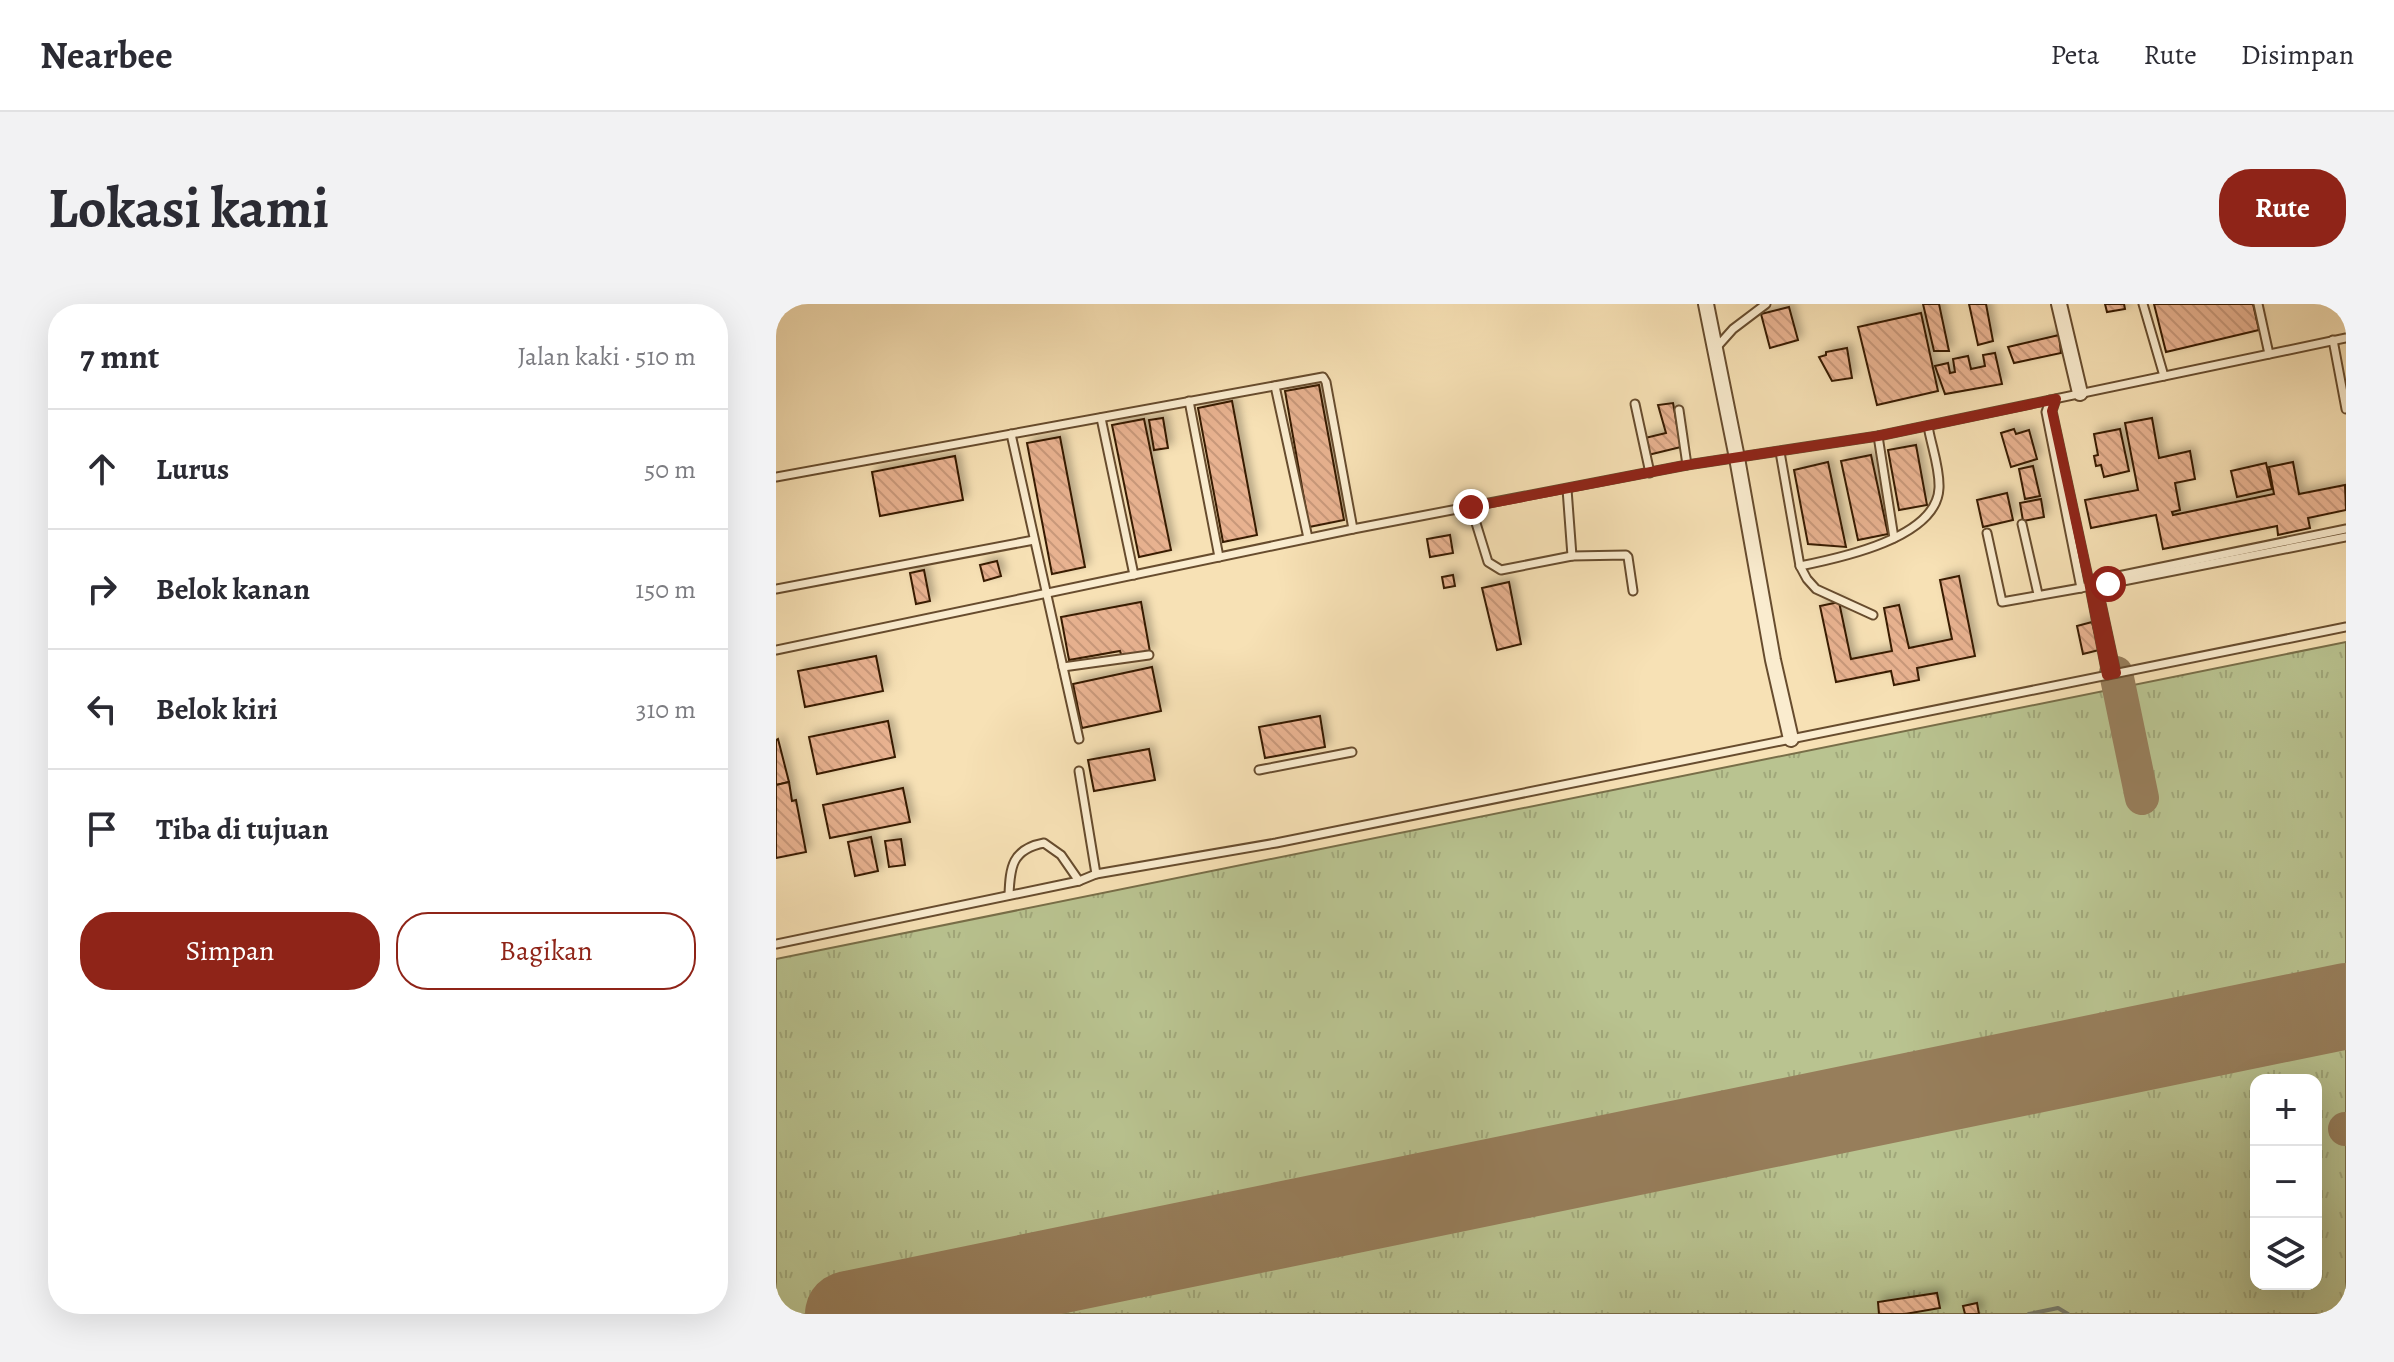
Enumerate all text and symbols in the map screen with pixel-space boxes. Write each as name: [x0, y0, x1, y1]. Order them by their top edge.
text: Nearbee: [40, 29, 173, 81]
text: Peta: [2051, 36, 2100, 74]
text: Rute: [2144, 36, 2197, 74]
text: Disimpan: [2241, 36, 2354, 74]
button: Rute: [2219, 169, 2346, 247]
text: Lokasi kami: [48, 170, 329, 246]
text: 7 mnt: [80, 333, 159, 380]
text: Jalan kaki · 510 m: [517, 339, 696, 374]
icon: ahead: [80, 447, 124, 491]
text: Lurus: [156, 449, 229, 489]
text: 50 m: [644, 452, 696, 487]
route end: [1453, 489, 1489, 525]
route start: [2090, 566, 2126, 602]
icon: right: [80, 567, 124, 611]
text: Belok kanan: [156, 569, 310, 609]
text: 150 m: [635, 572, 696, 607]
icon: left: [80, 687, 124, 731]
text: Belok kiri: [156, 689, 278, 729]
text: 310 m: [636, 692, 696, 727]
icon: arrive: [80, 807, 124, 851]
text: Tiba di tujuan: [156, 809, 329, 849]
button: Simpan: [80, 912, 380, 990]
button: Bagikan: [396, 912, 696, 990]
map controls: [2250, 1074, 2322, 1290]
button: +: [2250, 1074, 2322, 1146]
button: −: [2250, 1146, 2322, 1218]
button: layers: [2250, 1218, 2322, 1290]

